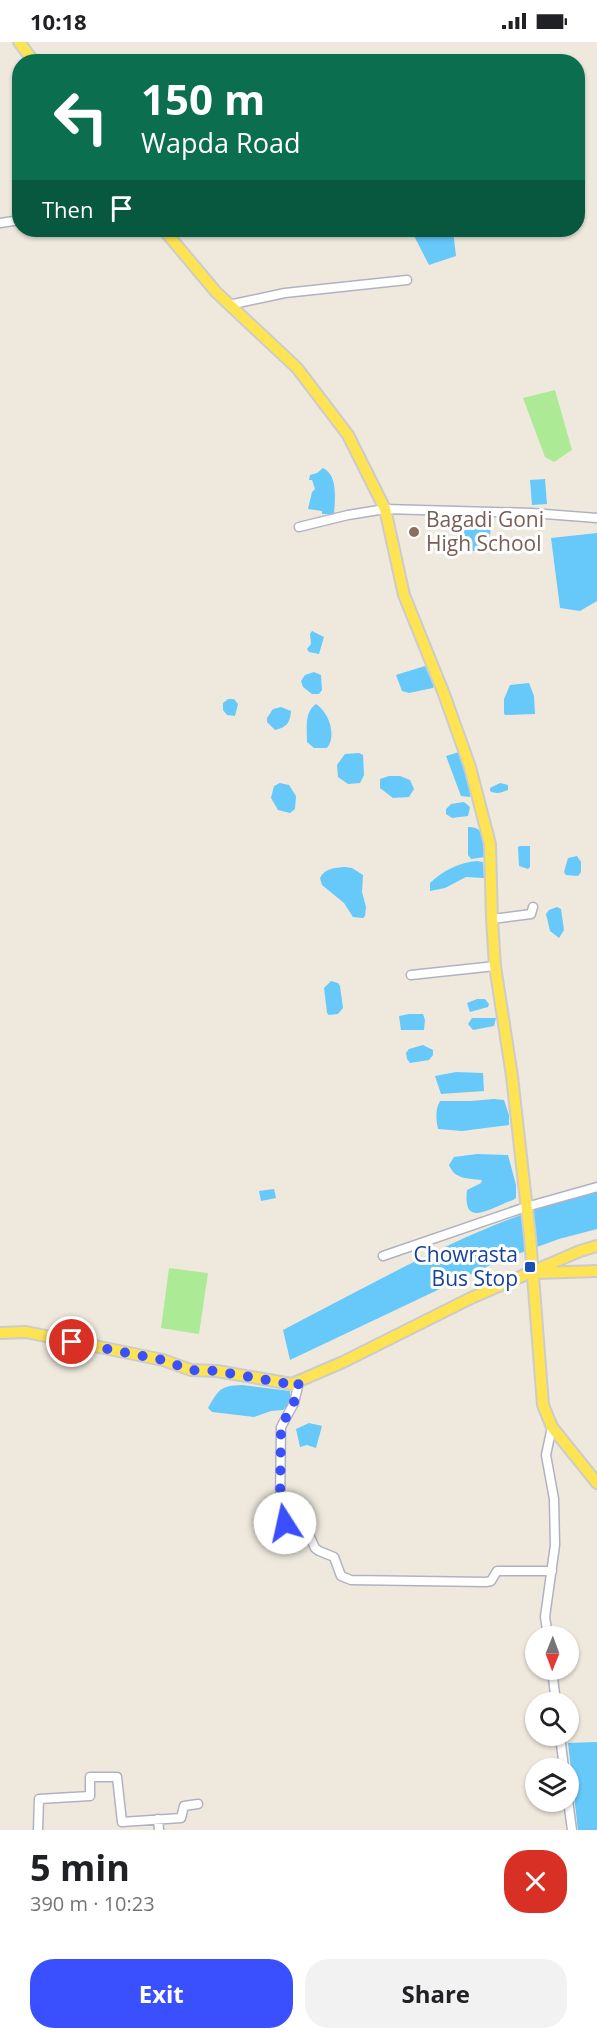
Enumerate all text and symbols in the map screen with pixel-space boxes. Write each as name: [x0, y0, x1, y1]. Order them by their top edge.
text: 10:18: [30, 6, 87, 36]
text: 150 m: [141, 70, 265, 127]
icon: left: [42, 78, 120, 156]
text: Wapda Road: [141, 124, 300, 161]
icon: arrive: [105, 192, 138, 225]
text: Then: [42, 194, 93, 224]
place label: Bagadi Goni High School: [426, 505, 544, 557]
marker: Bagadi Goni High School: [407, 525, 421, 539]
place label: Chowrasta Bus Stop: [414, 1240, 518, 1292]
marker: Chowrasta Bus Stop: [523, 1260, 537, 1274]
pin: [46, 1316, 97, 1367]
icon: arrive: [55, 1325, 88, 1358]
position arrow: [253, 1491, 317, 1555]
north arrow: [525, 1626, 579, 1680]
map controls: [525, 1626, 579, 1812]
button: search: [525, 1692, 579, 1746]
button: layers: [525, 1758, 579, 1812]
text: 5 min: [30, 1843, 130, 1892]
button: close: [504, 1850, 567, 1913]
text: 390 m · 10:23: [30, 1890, 155, 1917]
button: Exit: [30, 1959, 293, 2028]
button: Share: [305, 1959, 567, 2028]

